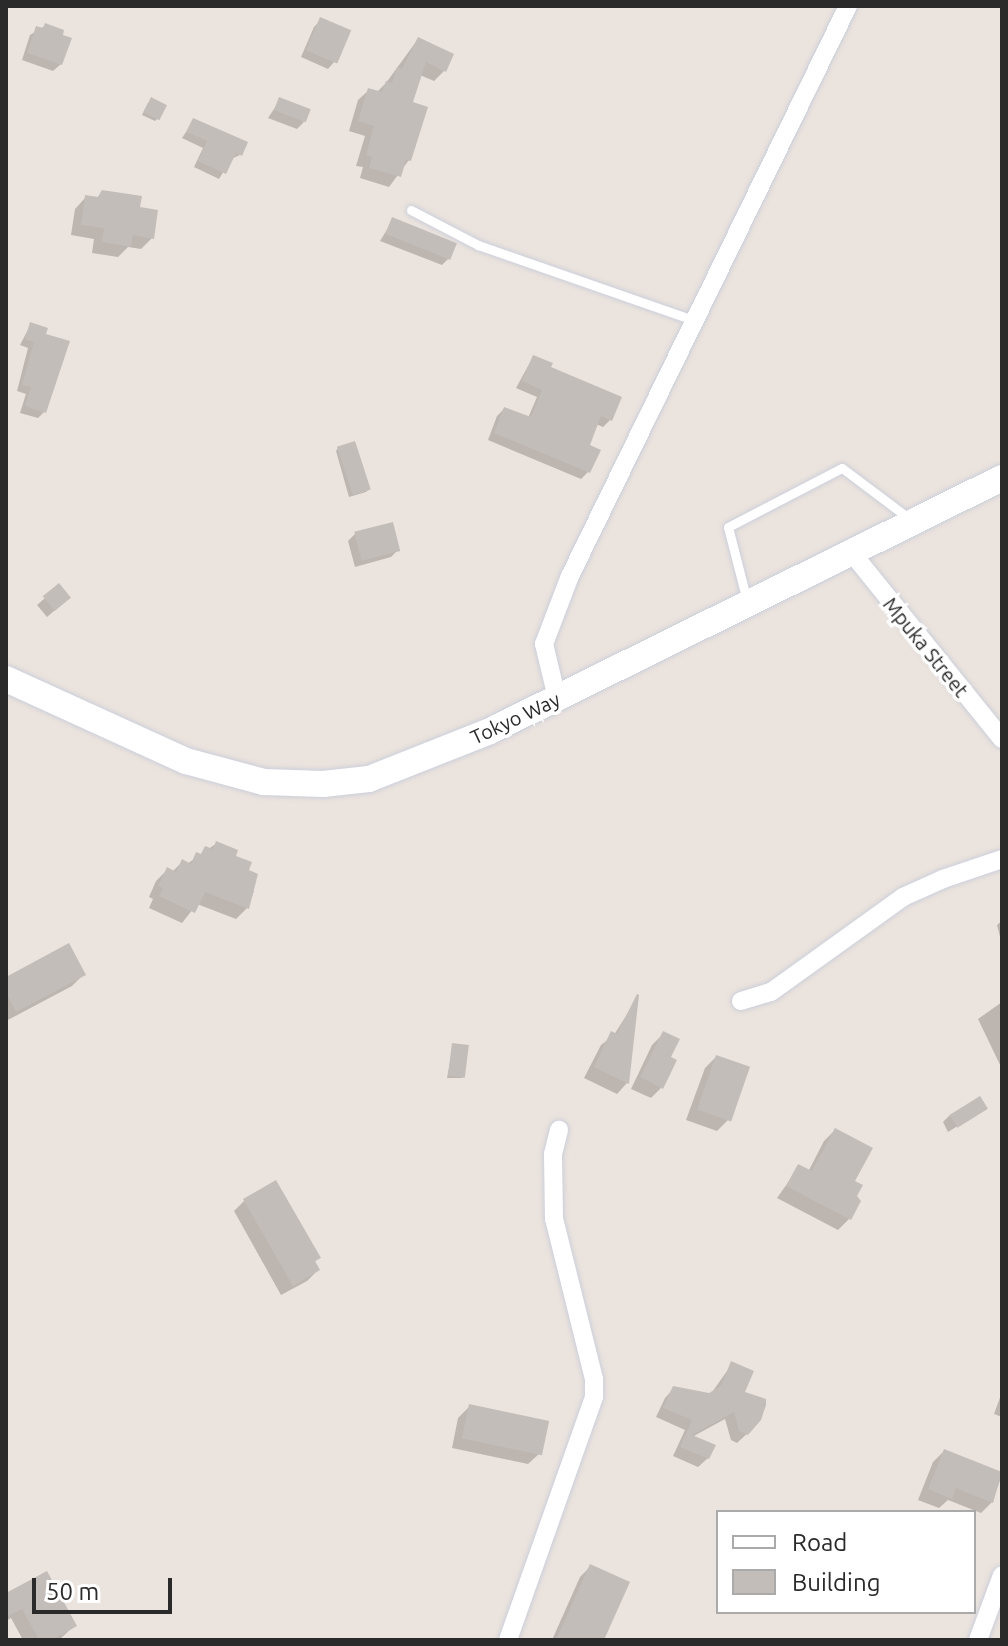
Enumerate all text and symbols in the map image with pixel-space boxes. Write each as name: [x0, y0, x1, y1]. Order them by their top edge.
street label: Mpuka Street: [879, 592, 973, 702]
street label: Tokyo Way: [466, 687, 564, 749]
legend: [716, 1510, 976, 1614]
text: Road: [792, 1529, 847, 1556]
scale bar: [36, 1562, 176, 1612]
text: Building: [792, 1569, 880, 1596]
text: 50 m: [46, 1578, 99, 1605]

